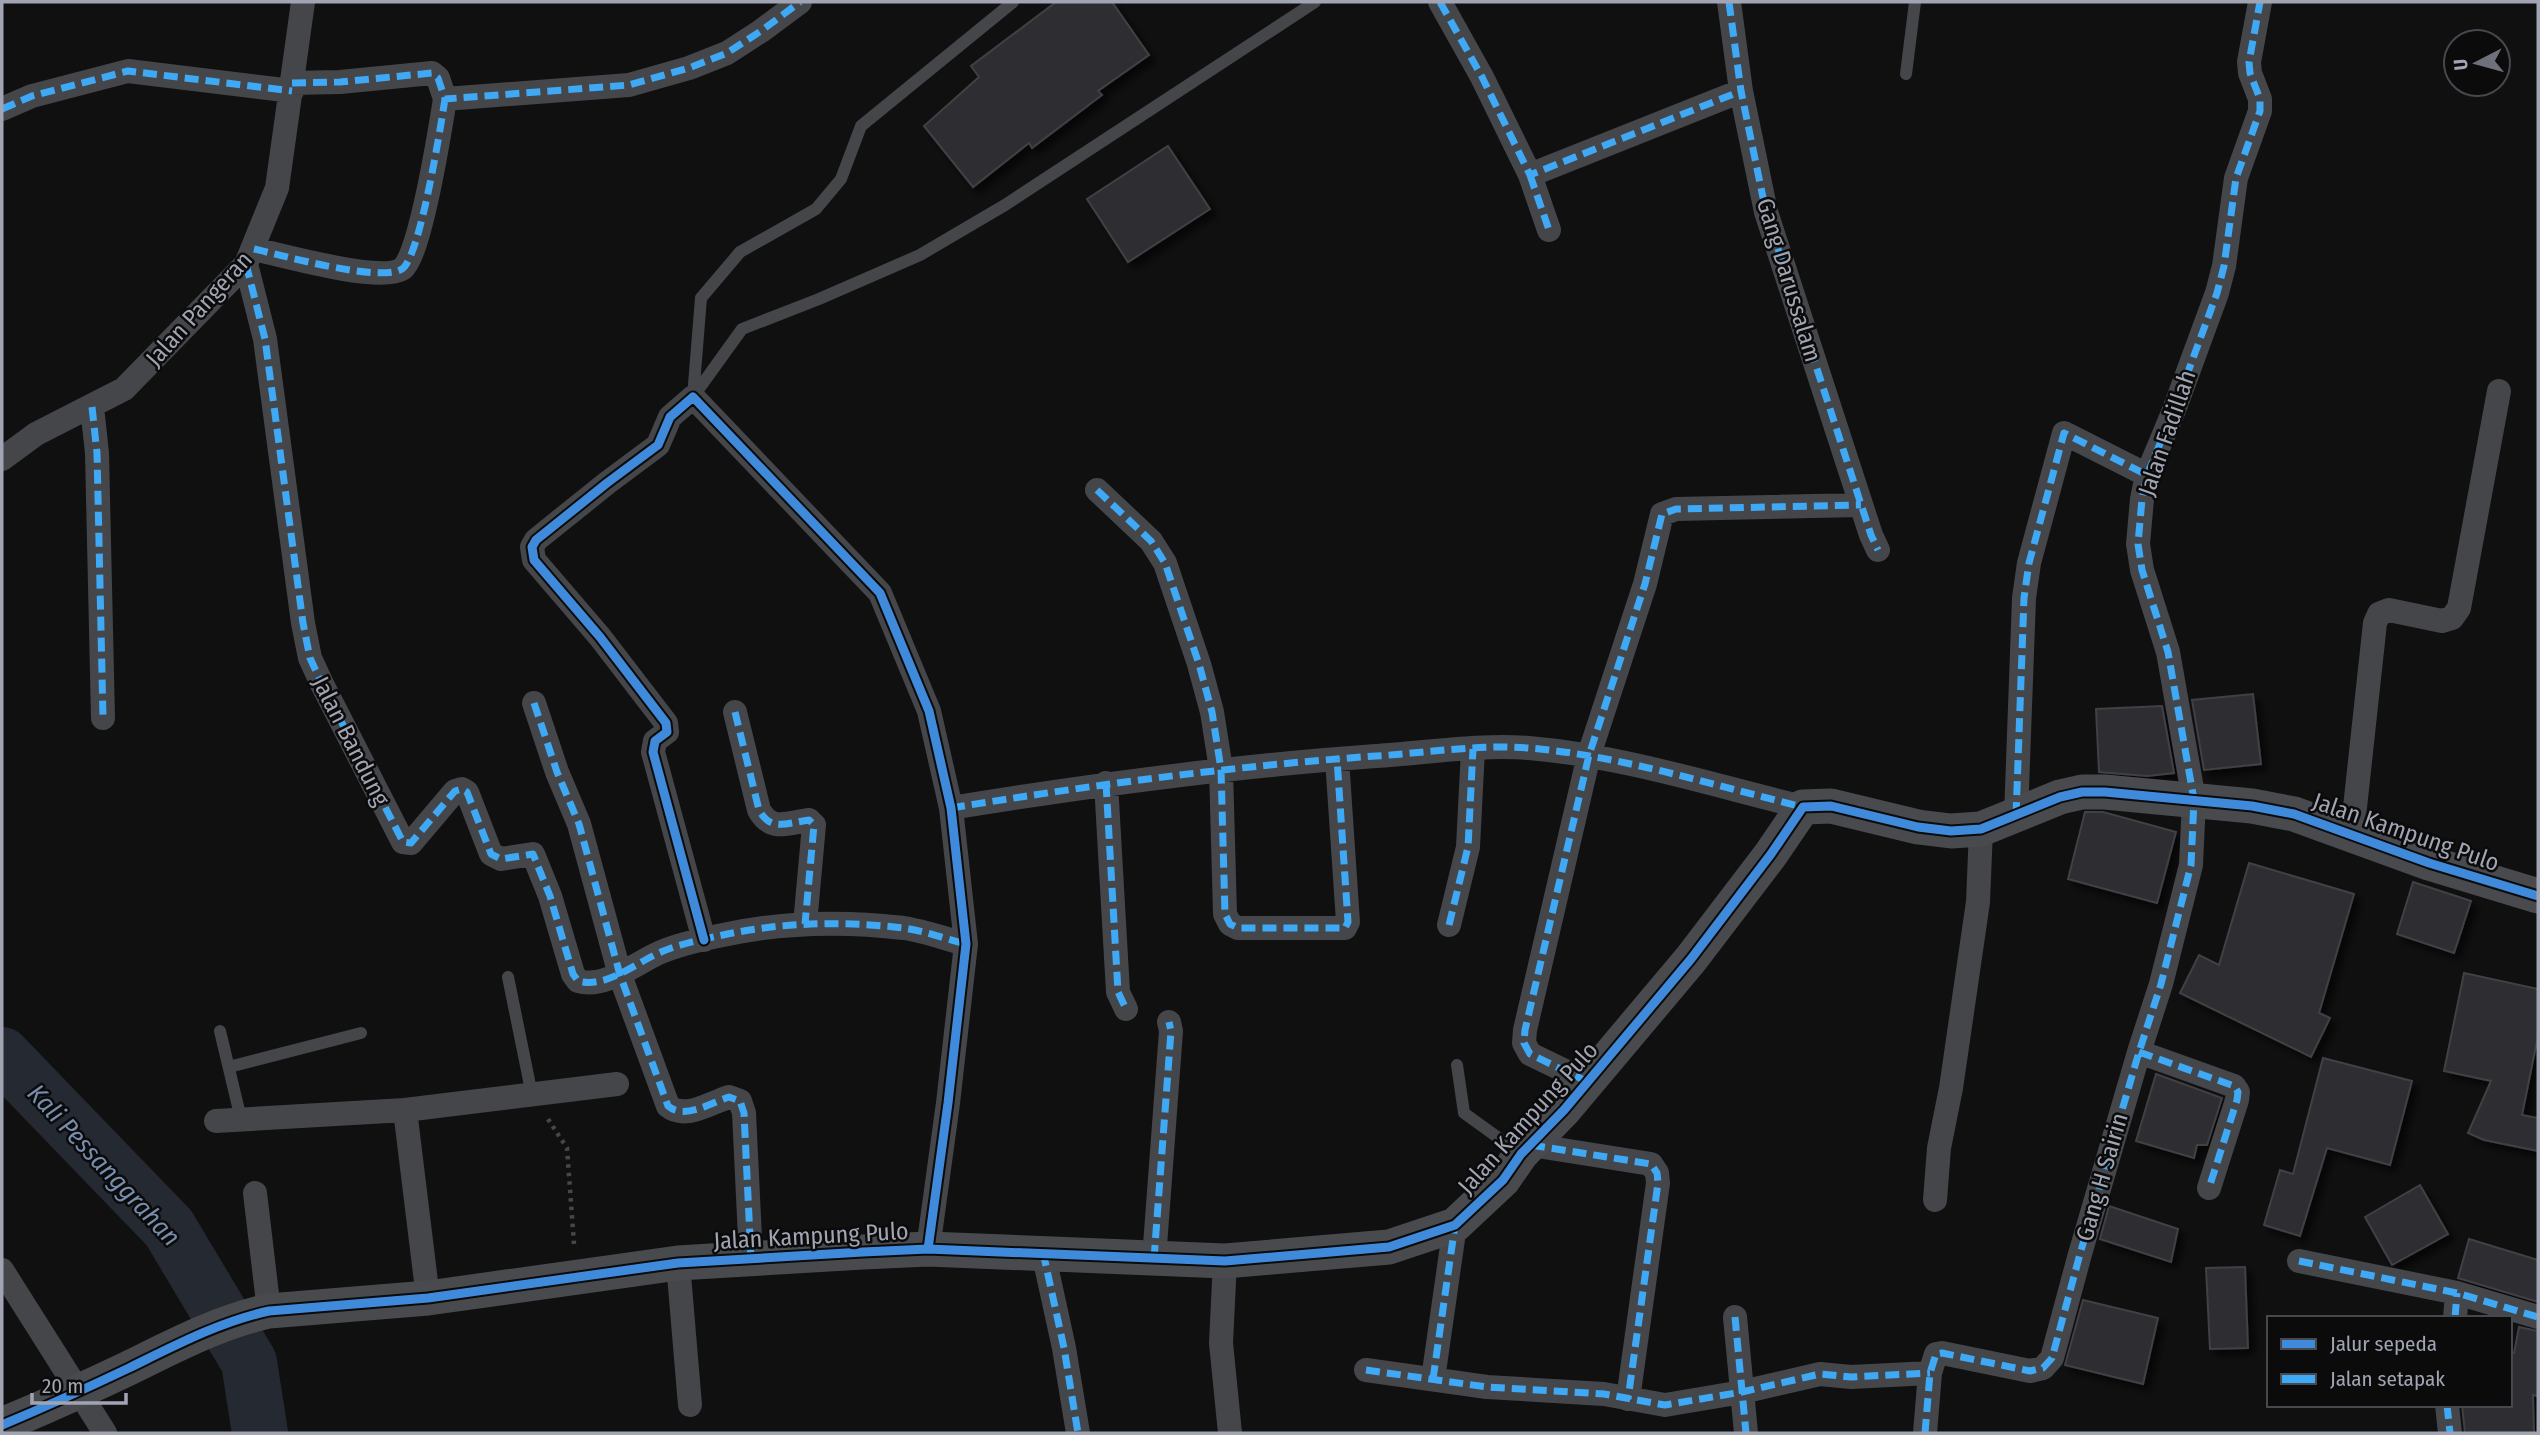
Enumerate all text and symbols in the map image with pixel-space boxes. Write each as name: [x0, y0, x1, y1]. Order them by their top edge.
north arrow: [2442, 28, 2512, 98]
text: U: [2449, 58, 2473, 71]
street label: Gang Darussalam: [1751, 195, 1827, 365]
street label: Jalan Pangeran: [140, 246, 258, 372]
street label: Jalan Fadillah: [2132, 366, 2202, 500]
street label: Jalan Bandung: [306, 672, 396, 811]
street label: Jalan Kampung Pulo: [2309, 787, 2503, 877]
street label: Jalan Kampung Pulo: [1452, 1036, 1604, 1200]
water label: Kali Pessanggrahan: [21, 1078, 186, 1253]
street label: Gang H Sairin: [2070, 1110, 2134, 1244]
street label: Jalan Kampung Pulo: [713, 1217, 909, 1255]
legend: [2267, 1316, 2512, 1407]
text: Jalur sepeda: [2330, 1331, 2437, 1357]
scale bar: [32, 1362, 126, 1406]
text: Jalan setapak: [2330, 1366, 2445, 1392]
text: 20 m: [42, 1373, 83, 1399]

